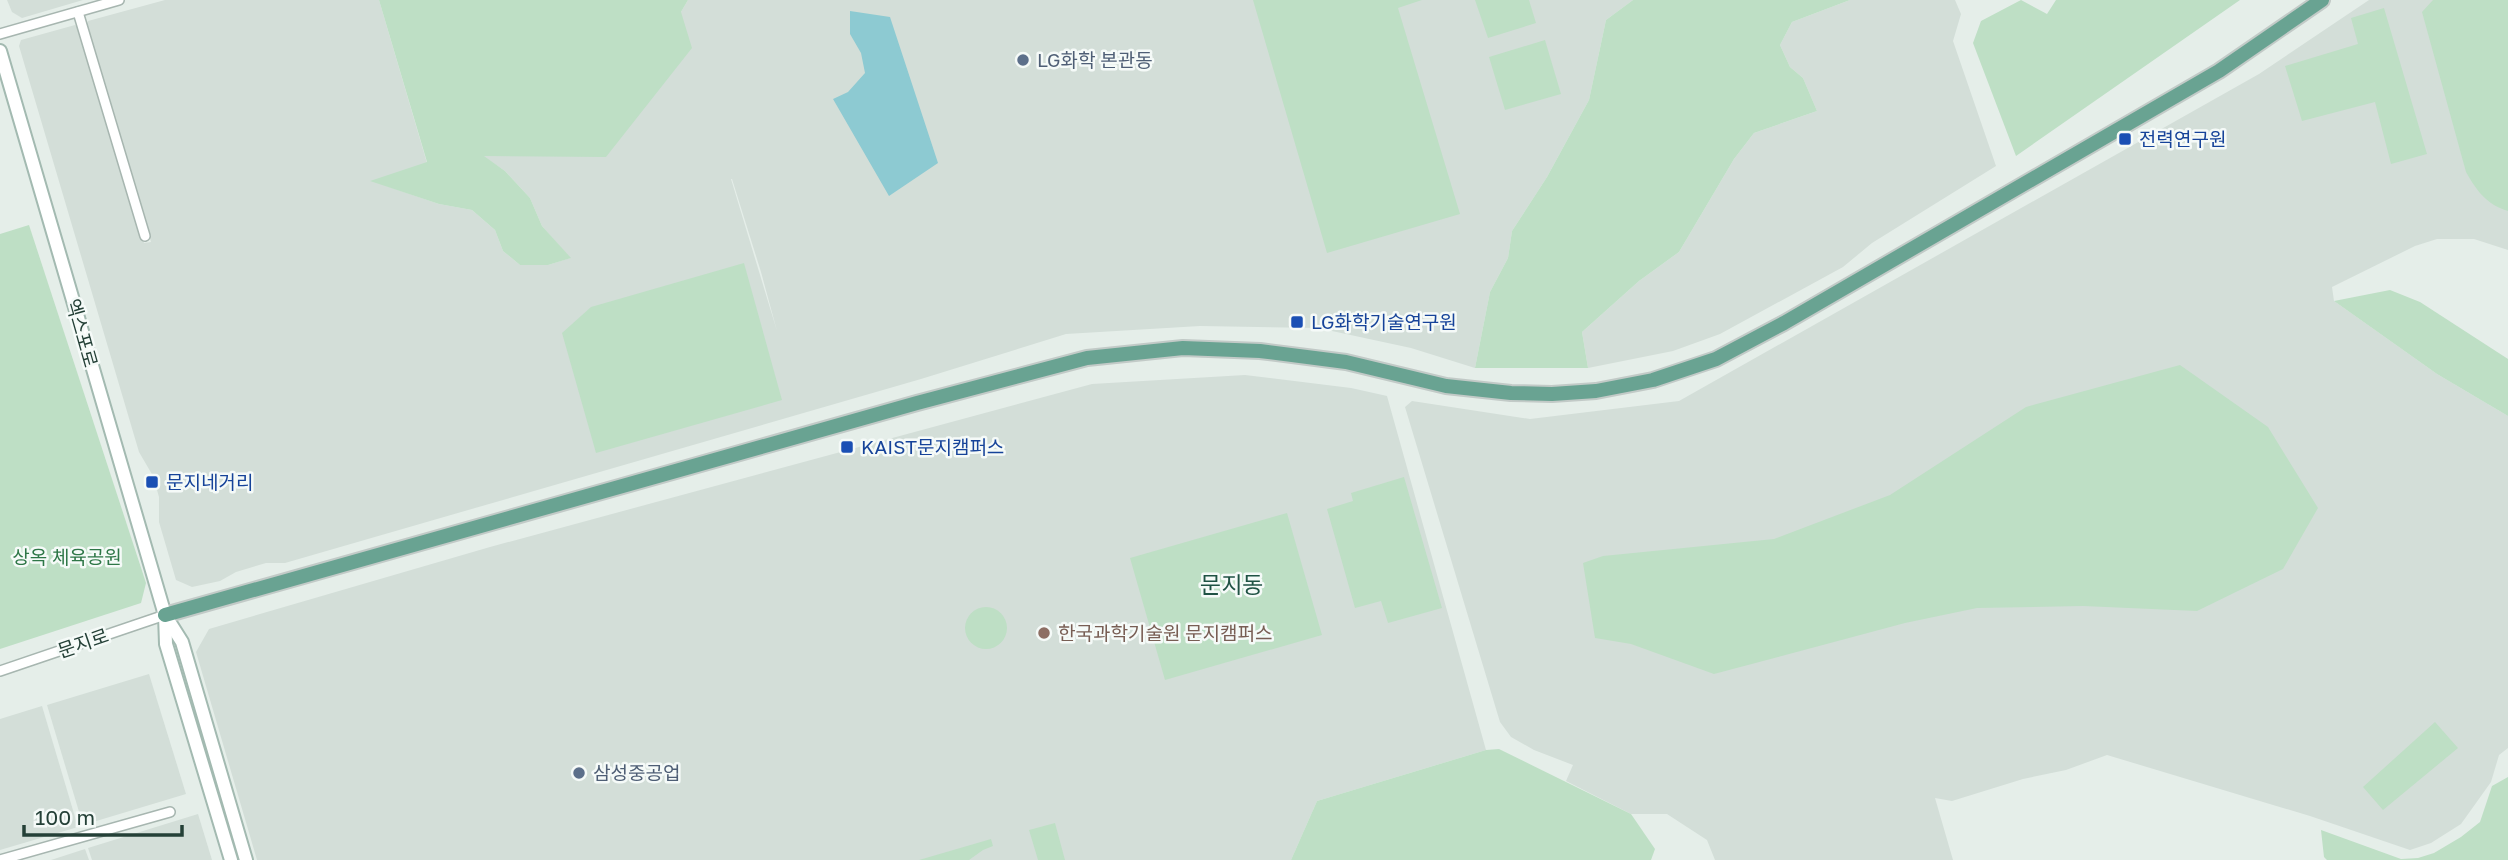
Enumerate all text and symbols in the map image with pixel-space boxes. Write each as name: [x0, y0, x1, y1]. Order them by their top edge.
place label: LG화학 본관동: [1037, 48, 1153, 71]
marker: LG화학 본관동: [1015, 52, 1031, 68]
place label: 전력연구원: [2139, 127, 2226, 150]
marker: 전력연구원: [2117, 131, 2133, 147]
street label: 엑스포로: [62, 296, 103, 370]
place label: LG화학기술연구원: [1311, 310, 1457, 333]
marker: LG화학기술연구원: [1289, 314, 1305, 330]
place label: KAIST문지캠퍼스: [861, 435, 1004, 458]
marker: KAIST문지캠퍼스: [839, 439, 855, 455]
place label: 문지네거리: [166, 470, 253, 493]
marker: 문지네거리: [144, 474, 160, 490]
park label: 상옥 체육공원: [12, 545, 122, 568]
district label: 문지동: [1200, 570, 1264, 598]
place label: 한국과학기술원 문지캠퍼스: [1058, 621, 1273, 644]
street label: 문지로: [54, 623, 111, 662]
marker: 한국과학기술원 문지캠퍼스: [1036, 625, 1052, 641]
place label: 삼성중공업: [593, 761, 680, 784]
marker: 삼성중공업: [571, 765, 587, 781]
scale bar: [24, 794, 182, 838]
text: 100 m: [35, 804, 95, 830]

